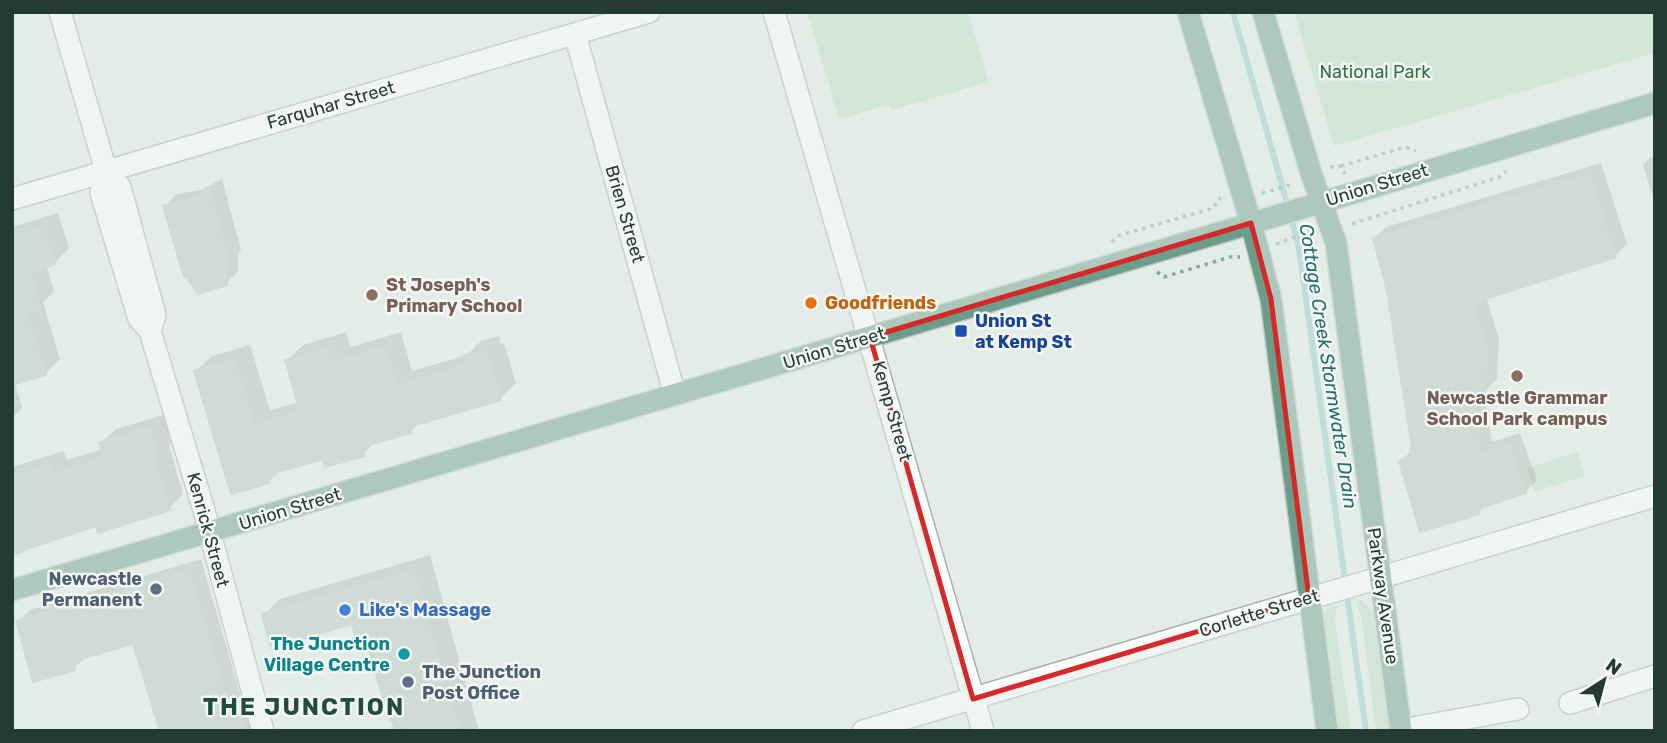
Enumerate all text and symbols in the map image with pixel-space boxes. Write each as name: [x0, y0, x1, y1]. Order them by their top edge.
park label: National Park: [1319, 61, 1431, 83]
street label: Farquhar Street: [265, 76, 397, 134]
street label: Union Street: [1323, 159, 1431, 211]
street label: Brien Street: [601, 163, 649, 265]
water label: Cottage Creek Stormwater Drain: [1295, 222, 1362, 510]
place label: St Joseph's Primary School: [386, 274, 522, 317]
marker: St Joseph's Primary School: [364, 287, 380, 303]
place label: Goodfriends: [825, 292, 936, 314]
marker: Goodfriends: [803, 295, 819, 311]
place label: Union St at Kemp St: [975, 310, 1072, 353]
street label: Union Street: [780, 322, 888, 374]
marker: Union St at Kemp St: [953, 323, 969, 339]
street label: Kemp Street: [867, 358, 917, 464]
marker: Newcastle Grammar School Park campus: [1509, 368, 1525, 384]
place label: Newcastle Grammar School Park campus: [1427, 387, 1607, 430]
street label: Kenrick Street: [182, 470, 234, 590]
street label: Union Street: [236, 483, 344, 535]
street label: Parkway Avenue: [1363, 526, 1403, 666]
place label: Newcastle Permanent: [42, 568, 142, 611]
marker: Newcastle Permanent: [148, 581, 164, 597]
street label: Corlette Street: [1196, 584, 1322, 642]
place label: Like's Massage: [359, 599, 492, 621]
marker: Like's Massage: [337, 602, 353, 618]
place label: The Junction Village Centre: [264, 633, 390, 676]
north arrow: [1569, 645, 1639, 715]
marker: The Junction Village Centre: [396, 646, 412, 662]
text: N: [1601, 653, 1626, 680]
place label: The Junction Post Office: [422, 661, 541, 704]
marker: The Junction Post Office: [400, 674, 416, 690]
district label: THE JUNCTION: [203, 693, 405, 721]

